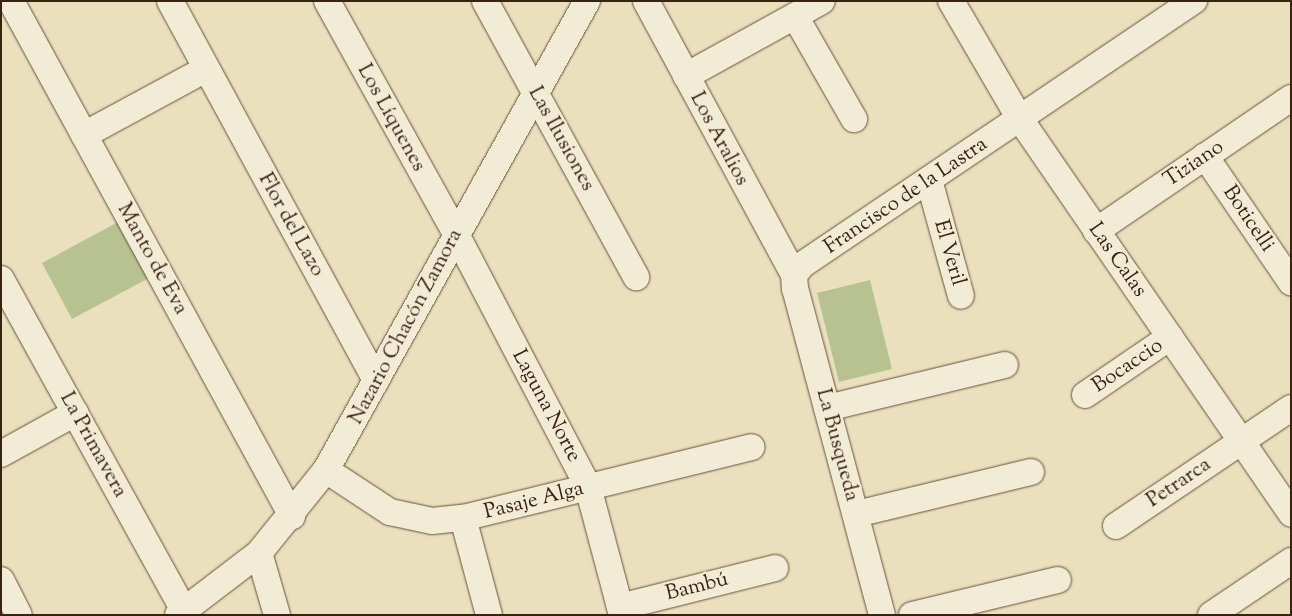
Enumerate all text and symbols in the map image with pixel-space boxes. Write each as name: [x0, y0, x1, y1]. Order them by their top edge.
street label: Los Líquenes: [351, 60, 431, 176]
street label: Las Ilusiones: [522, 82, 600, 196]
street label: Los Aralios: [684, 88, 754, 190]
street label: Francisco de la Lastra: [820, 132, 992, 260]
street label: Tiziano: [1159, 135, 1229, 193]
street label: Flor del Lazo: [252, 169, 330, 281]
street label: Boticelli: [1217, 181, 1279, 257]
street label: Manto de Eva: [111, 199, 193, 319]
street label: El Veril: [928, 217, 970, 289]
street label: Las Calas: [1082, 218, 1152, 302]
street label: Nazario Chacón Zamora: [344, 225, 468, 429]
street label: Bocaccio: [1088, 333, 1168, 399]
street label: Laguna Norte: [506, 345, 586, 467]
street label: La Busqueda: [810, 386, 864, 504]
street label: La Primavera: [54, 388, 132, 502]
street label: Petrarca: [1142, 452, 1216, 514]
street label: Pasaje Alga: [482, 476, 586, 526]
street label: Bambú: [663, 567, 731, 607]

